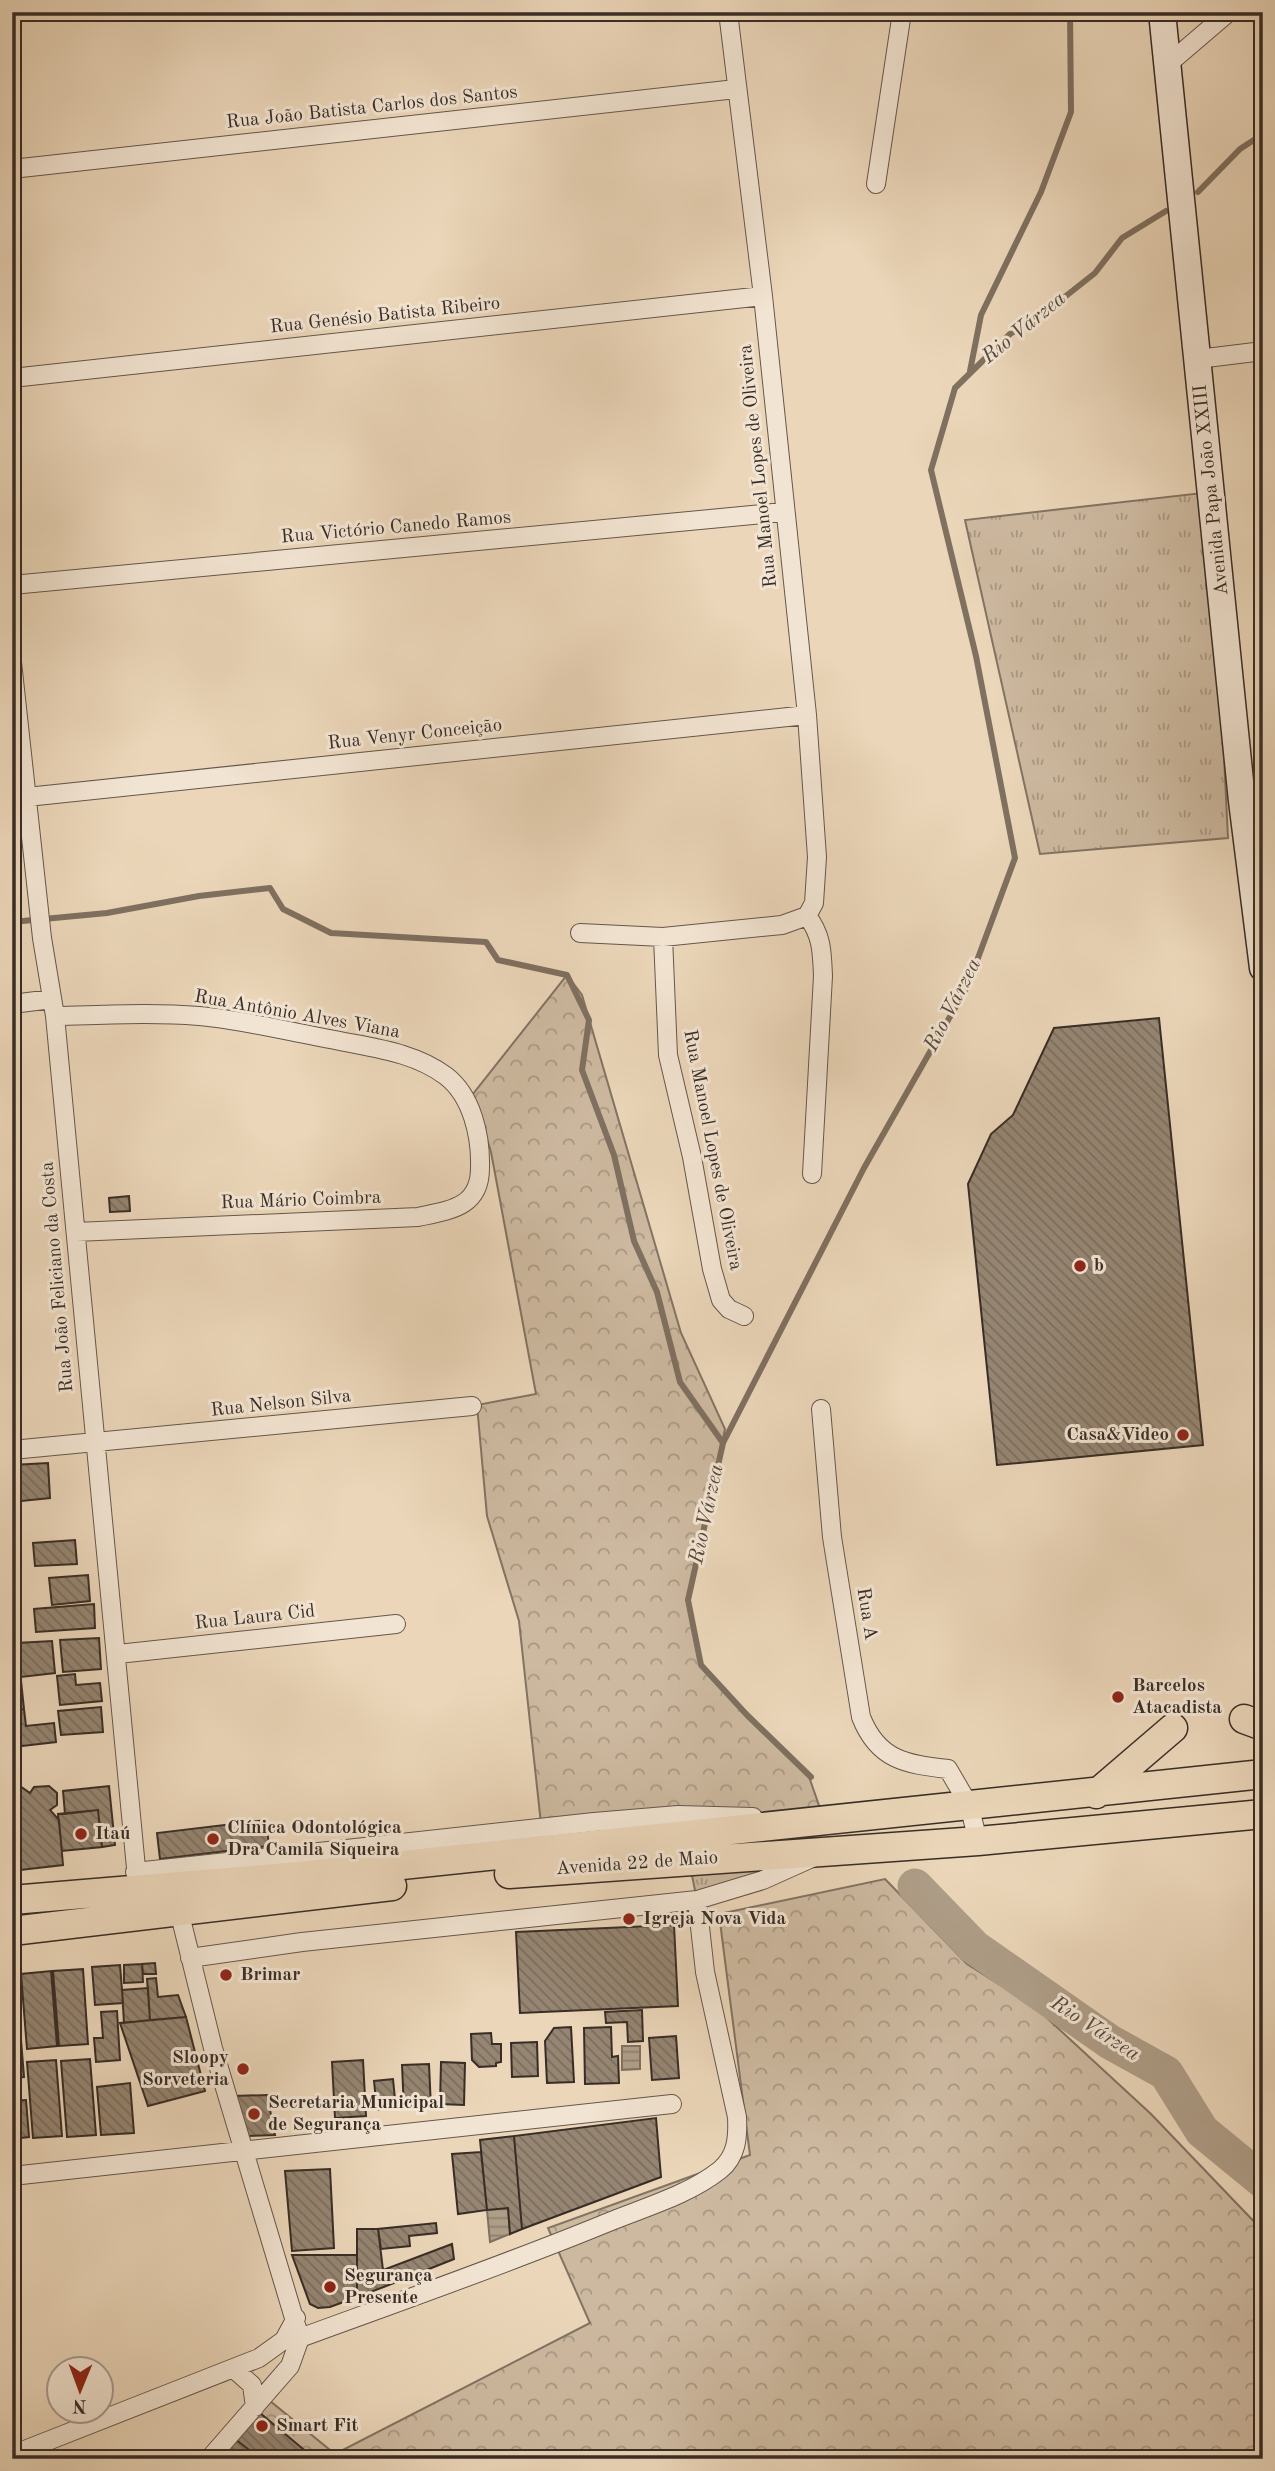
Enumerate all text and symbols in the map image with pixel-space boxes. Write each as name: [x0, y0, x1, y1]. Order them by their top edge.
street label: Rua João Batista Carlos dos Santos: [225, 83, 519, 133]
water label: Rio Várzea: [977, 288, 1070, 369]
street label: Rua Genésio Batista Ribeiro: [269, 294, 501, 338]
street label: Rua Manoel Lopes de Oliveira: [737, 343, 781, 589]
street label: Avenida Papa João XXIII: [1191, 384, 1233, 596]
street label: Rua Victório Canedo Ramos: [280, 508, 512, 548]
street label: Rua Venyr Conceição: [327, 716, 503, 754]
water label: Rio Várzea: [920, 955, 985, 1056]
street label: Rua Antônio Alves Viana: [193, 988, 402, 1043]
street label: Rua Manoel Lopes de Oliveira: [679, 1028, 745, 1273]
street label: Rua João Feliciano da Costa: [38, 1160, 78, 1393]
street label: Rua Mário Coimbra: [220, 1189, 382, 1213]
place label: b: [1094, 1257, 1104, 1276]
marker: b: [1072, 1258, 1088, 1274]
street label: Rua Nelson Silva: [210, 1387, 353, 1421]
place label: Casa&Video: [1066, 1426, 1169, 1445]
marker: Casa&Video: [1175, 1427, 1191, 1443]
water label: Rio Várzea: [686, 1462, 728, 1567]
street label: Rua A: [852, 1586, 880, 1642]
street label: Rua Laura Cid: [194, 1602, 316, 1634]
place label: Barcelos Atacadista: [1132, 1677, 1222, 1718]
marker: Barcelos Atacadista: [1110, 1689, 1126, 1705]
place label: Clínica Odontológica Dra Camila Siqueira: [227, 1819, 402, 1860]
place label: Itaú: [95, 1825, 130, 1844]
marker: Itaú: [73, 1826, 89, 1842]
marker: Clínica Odontológica Dra Camila Siqueira: [205, 1831, 221, 1847]
street label: Avenida 22 de Maio: [555, 1849, 719, 1879]
place label: Igreja Nova Vida: [643, 1910, 787, 1929]
marker: Igreja Nova Vida: [621, 1911, 637, 1927]
place label: Brimar: [240, 1966, 300, 1985]
marker: Brimar: [218, 1967, 234, 1983]
water label: Rio Várzea: [1046, 1992, 1143, 2065]
place label: Sloopy Sorveteria: [142, 2049, 229, 2090]
marker: Sloopy Sorveteria: [235, 2061, 251, 2077]
place label: Secretaria Municipal de Segurança: [268, 2094, 444, 2135]
marker: Secretaria Municipal de Segurança: [246, 2106, 262, 2122]
place label: Segurança Presente: [344, 2267, 433, 2308]
marker: Segurança Presente: [322, 2279, 338, 2295]
north arrow: [46, 2356, 116, 2426]
text: N: [72, 2395, 87, 2414]
place label: Smart Fit: [276, 2417, 358, 2436]
marker: Smart Fit: [254, 2418, 270, 2434]

